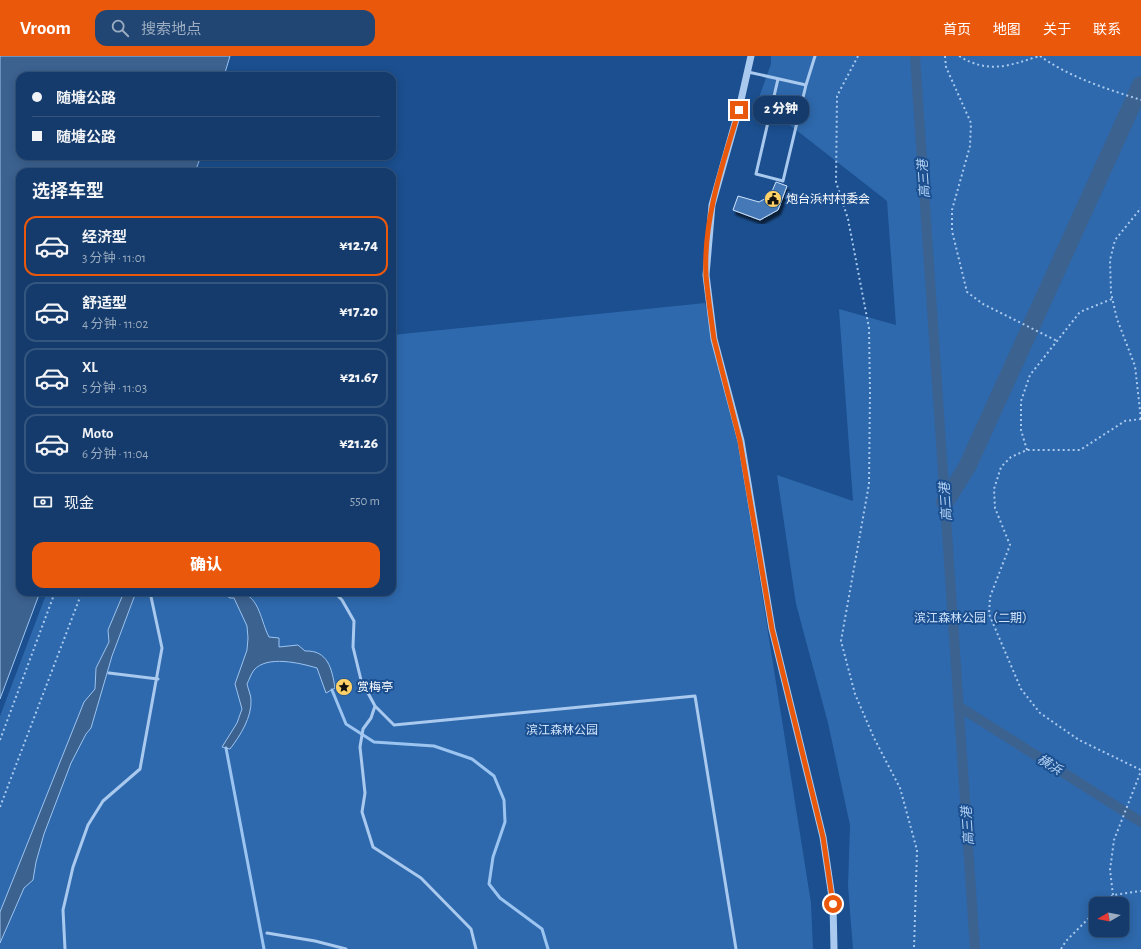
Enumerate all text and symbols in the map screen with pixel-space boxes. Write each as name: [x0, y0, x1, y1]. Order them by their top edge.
search box: [95, 10, 375, 46]
icon: search: [109, 17, 131, 39]
text: Vroom: [20, 19, 71, 38]
text: 搜索地点: [141, 22, 201, 37]
text: 首页: [943, 23, 971, 37]
text: 地图: [993, 23, 1021, 37]
text: 关于: [1043, 23, 1071, 37]
text: 联系: [1093, 23, 1121, 37]
text: 随塘公路: [56, 91, 116, 106]
callout: 2 分钟: [753, 96, 809, 124]
route end: [730, 101, 748, 119]
text: 2 分钟: [764, 103, 798, 116]
text: 随塘公路: [56, 130, 116, 145]
water label: 高三港: [916, 157, 932, 199]
text: 选择车型: [32, 183, 104, 201]
public building icon: 炮台浜村村委会: [763, 189, 783, 209]
place label: 炮台浜村村委会: [786, 192, 870, 205]
icon: car: [34, 228, 70, 264]
text: 经济型: [82, 230, 127, 245]
text: ¥12.74: [339, 238, 378, 253]
text: 3 分钟 · 11:01: [82, 252, 146, 265]
icon: car: [34, 294, 70, 330]
text: 舒适型: [82, 296, 127, 311]
text: ¥17.20: [339, 304, 378, 319]
text: 4 分钟 · 11:02: [82, 318, 148, 331]
icon: car: [34, 360, 70, 396]
text: XL: [82, 360, 98, 375]
text: ¥21.67: [340, 370, 378, 385]
text: 5 分钟 · 11:03: [82, 382, 147, 395]
icon: car: [34, 426, 70, 462]
text: Moto: [82, 426, 114, 441]
text: ¥21.26: [339, 436, 378, 451]
text: 6 分钟 · 11:04: [82, 448, 149, 461]
water label: 高三港: [938, 480, 954, 522]
icon: cash: [32, 491, 54, 513]
text: 550 m: [350, 495, 380, 508]
text: 现金: [64, 496, 94, 511]
button: 确认: [32, 542, 380, 588]
park label: 滨江森林公园（二期）: [914, 611, 1034, 624]
place icon: 赏梅亭: [334, 677, 354, 697]
place label: 赏梅亭: [357, 680, 393, 693]
park label: 滨江森林公园: [526, 723, 598, 736]
water label: 横浜: [1035, 752, 1065, 778]
water label: 高三港: [960, 804, 976, 846]
route start: [824, 895, 842, 913]
north arrow: [1089, 897, 1129, 937]
map controls: [1089, 897, 1129, 937]

